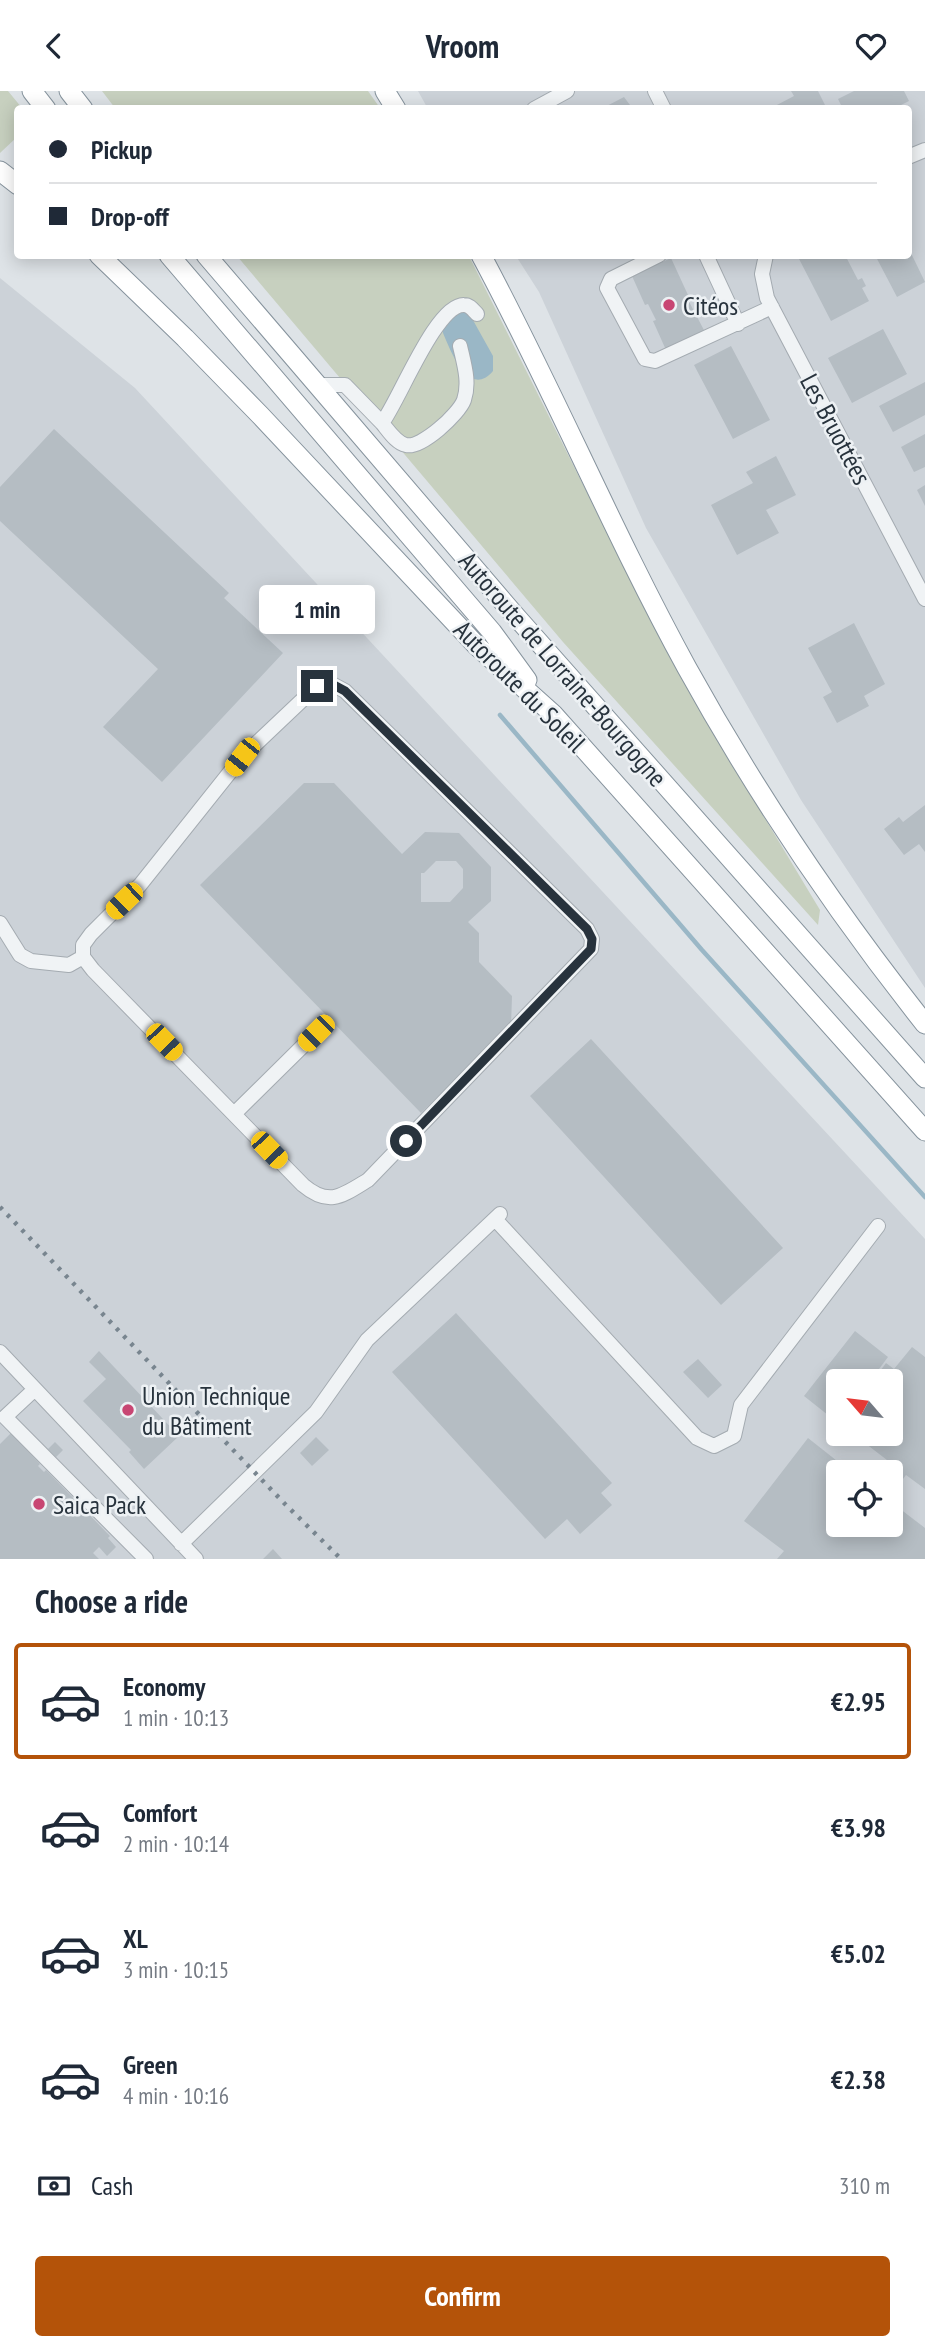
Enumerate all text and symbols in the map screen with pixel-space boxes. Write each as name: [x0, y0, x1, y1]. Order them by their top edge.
text: Vroom: [426, 25, 499, 67]
icon: back: [35, 27, 73, 65]
icon: heart: [852, 27, 890, 65]
text: Pickup: [91, 133, 152, 166]
text: Drop-off: [91, 200, 169, 233]
place label: Citéos: [683, 289, 738, 322]
marker: Citéos: [661, 297, 677, 313]
street label: Les Bruottées: [793, 368, 879, 490]
street label: Autoroute de Lorraine-Bourgogne: [452, 545, 674, 793]
callout: 1 min: [259, 585, 375, 633]
text: 1 min: [294, 595, 340, 624]
street label: Autoroute du Soleil: [447, 613, 593, 759]
route end: [301, 670, 333, 702]
car: [221, 734, 264, 780]
car: [102, 879, 147, 923]
car: [294, 1011, 339, 1055]
car: [142, 1020, 187, 1064]
route start: [390, 1125, 422, 1157]
car: [247, 1128, 292, 1172]
north arrow: [826, 1369, 903, 1445]
map controls: [826, 1369, 903, 1537]
place label: Union Technique du Bâtiment: [142, 1379, 291, 1442]
marker: Union Technique du Bâtiment: [120, 1402, 136, 1418]
button: locate: [826, 1460, 903, 1537]
place label: Saica Pack: [53, 1488, 146, 1521]
marker: Saica Pack: [31, 1496, 47, 1512]
text: Choose a ride: [35, 1580, 188, 1622]
icon: car: [39, 1670, 102, 1733]
text: Economy: [123, 1670, 205, 1703]
text: €2.95: [831, 1685, 886, 1718]
text: 1 min · 10:13: [123, 1703, 229, 1732]
icon: car: [39, 1796, 102, 1859]
text: Comfort: [123, 1796, 197, 1829]
text: €3.98: [831, 1811, 886, 1844]
text: 2 min · 10:14: [123, 1829, 229, 1858]
icon: car: [39, 1922, 102, 1985]
text: XL: [123, 1922, 148, 1955]
text: €5.02: [831, 1937, 886, 1970]
text: 3 min · 10:15: [123, 1955, 229, 1984]
icon: car: [39, 2048, 102, 2111]
text: Green: [123, 2048, 178, 2081]
text: €2.38: [831, 2063, 886, 2096]
text: 4 min · 10:16: [123, 2081, 229, 2110]
icon: cash: [35, 2167, 73, 2205]
text: Cash: [91, 2169, 133, 2202]
text: 310 m: [839, 2171, 890, 2200]
button: Confirm: [35, 2256, 890, 2336]

